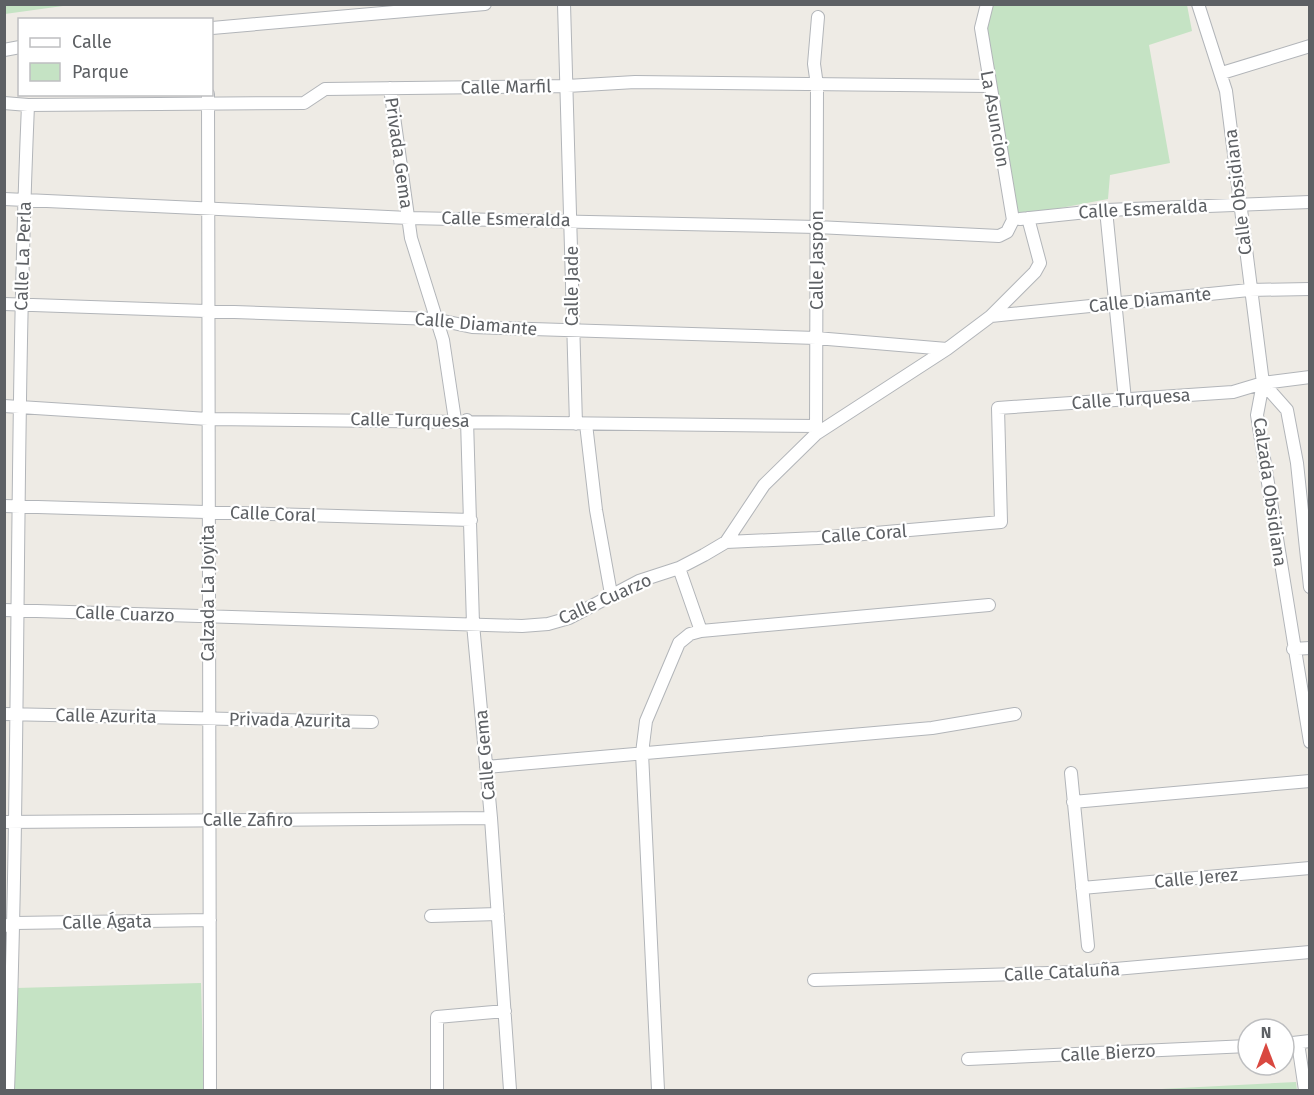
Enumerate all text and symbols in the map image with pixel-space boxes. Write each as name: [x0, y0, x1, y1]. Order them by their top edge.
legend: [18, 18, 213, 96]
text: Calle: [72, 31, 112, 53]
text: Parque: [72, 61, 129, 83]
street label: La Asuncion: [976, 69, 1014, 169]
street label: Calle Marfil: [460, 75, 552, 99]
street label: Privada Gema: [380, 96, 418, 210]
street label: Calle Obsidiana: [1219, 128, 1257, 256]
street label: Calle Esmeralda: [1078, 195, 1208, 223]
street label: Calle La Perla: [10, 201, 36, 311]
street label: Calle Esmeralda: [441, 207, 571, 231]
street label: Calle Jaspón: [806, 210, 828, 310]
street label: Calle Jade: [561, 246, 583, 326]
street label: Calle Diamante: [1088, 283, 1212, 317]
street label: Calle Diamante: [414, 308, 538, 340]
street label: Calle Turquesa: [1071, 384, 1191, 414]
street label: Calle Turquesa: [350, 408, 470, 432]
street label: Calzada Obsidiana: [1249, 416, 1291, 568]
street label: Calle Coral: [230, 502, 316, 526]
street label: Calle Coral: [820, 520, 908, 548]
street label: Calzada La Joyita: [197, 524, 219, 662]
street label: Calle Cuarzo: [555, 569, 655, 629]
street label: Calle Cuarzo: [75, 601, 175, 627]
street label: Calle Azurita: [55, 704, 157, 728]
street label: Privada Azurita: [229, 708, 351, 732]
street label: Calle Gema: [470, 709, 500, 801]
street label: Calle Zafiro: [203, 809, 293, 831]
street label: Calle Jerez: [1153, 863, 1239, 893]
street label: Calle Ágata: [62, 909, 152, 934]
street label: Calle Cataluña: [1003, 958, 1121, 986]
north arrow: [1236, 1017, 1296, 1077]
text: N: [1261, 1023, 1271, 1042]
street label: Calle Bierzo: [1060, 1040, 1156, 1066]

